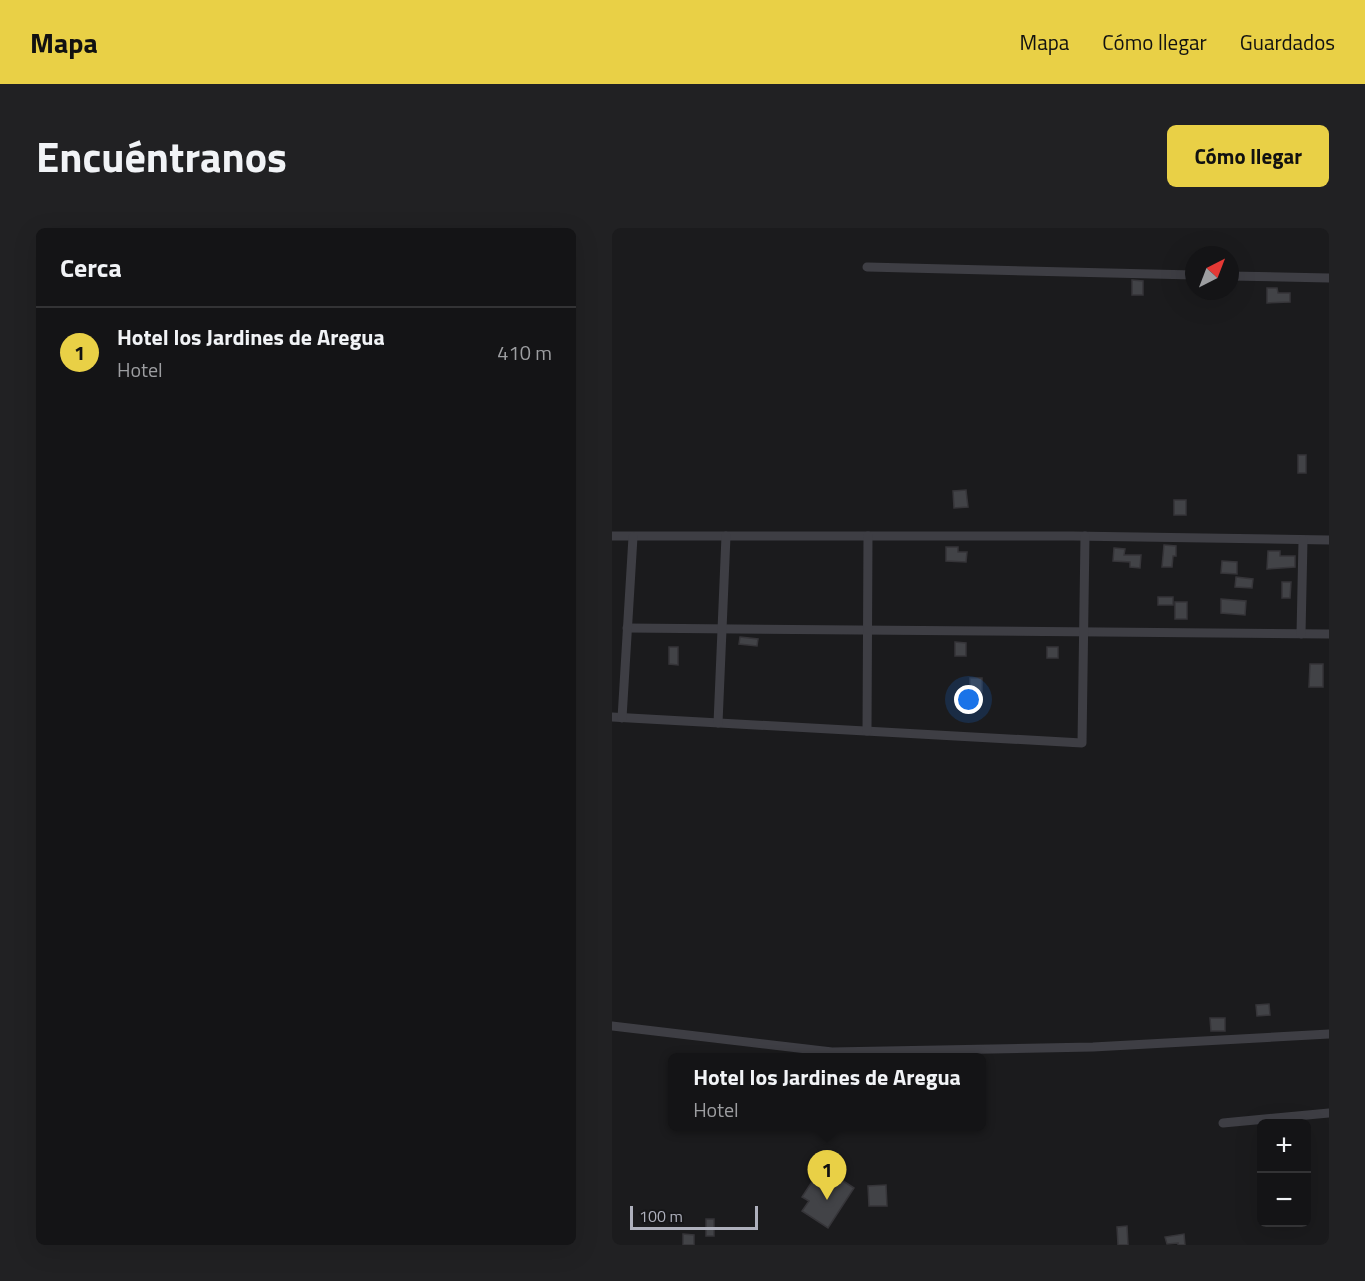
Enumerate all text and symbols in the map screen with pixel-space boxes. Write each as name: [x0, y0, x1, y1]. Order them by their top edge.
text: Mapa: [30, 21, 98, 64]
text: Mapa: [1020, 26, 1069, 58]
text: Cómo llegar: [1102, 26, 1207, 58]
text: Guardados: [1240, 26, 1335, 58]
text: Encuéntranos: [36, 124, 287, 188]
button: Cómo llegar: [1167, 125, 1329, 187]
north arrow: [1185, 246, 1239, 300]
text: Cerca: [60, 248, 122, 287]
text: Hotel los Jardines de Aregua: [117, 320, 385, 354]
text: 1: [74, 337, 85, 368]
text: 410 m: [497, 337, 552, 368]
text: Hotel: [117, 354, 163, 385]
your location: [954, 685, 983, 714]
popup: [668, 1053, 986, 1131]
text: Hotel los Jardines de Aregua: [693, 1060, 961, 1094]
text: Hotel: [693, 1094, 739, 1125]
map controls: [1257, 1119, 1311, 1227]
button: +: [1257, 1119, 1311, 1173]
pin: 1: [808, 1150, 846, 1200]
button: −: [1257, 1173, 1311, 1227]
scale bar: [630, 1203, 758, 1230]
text: 100 m: [639, 1204, 683, 1228]

